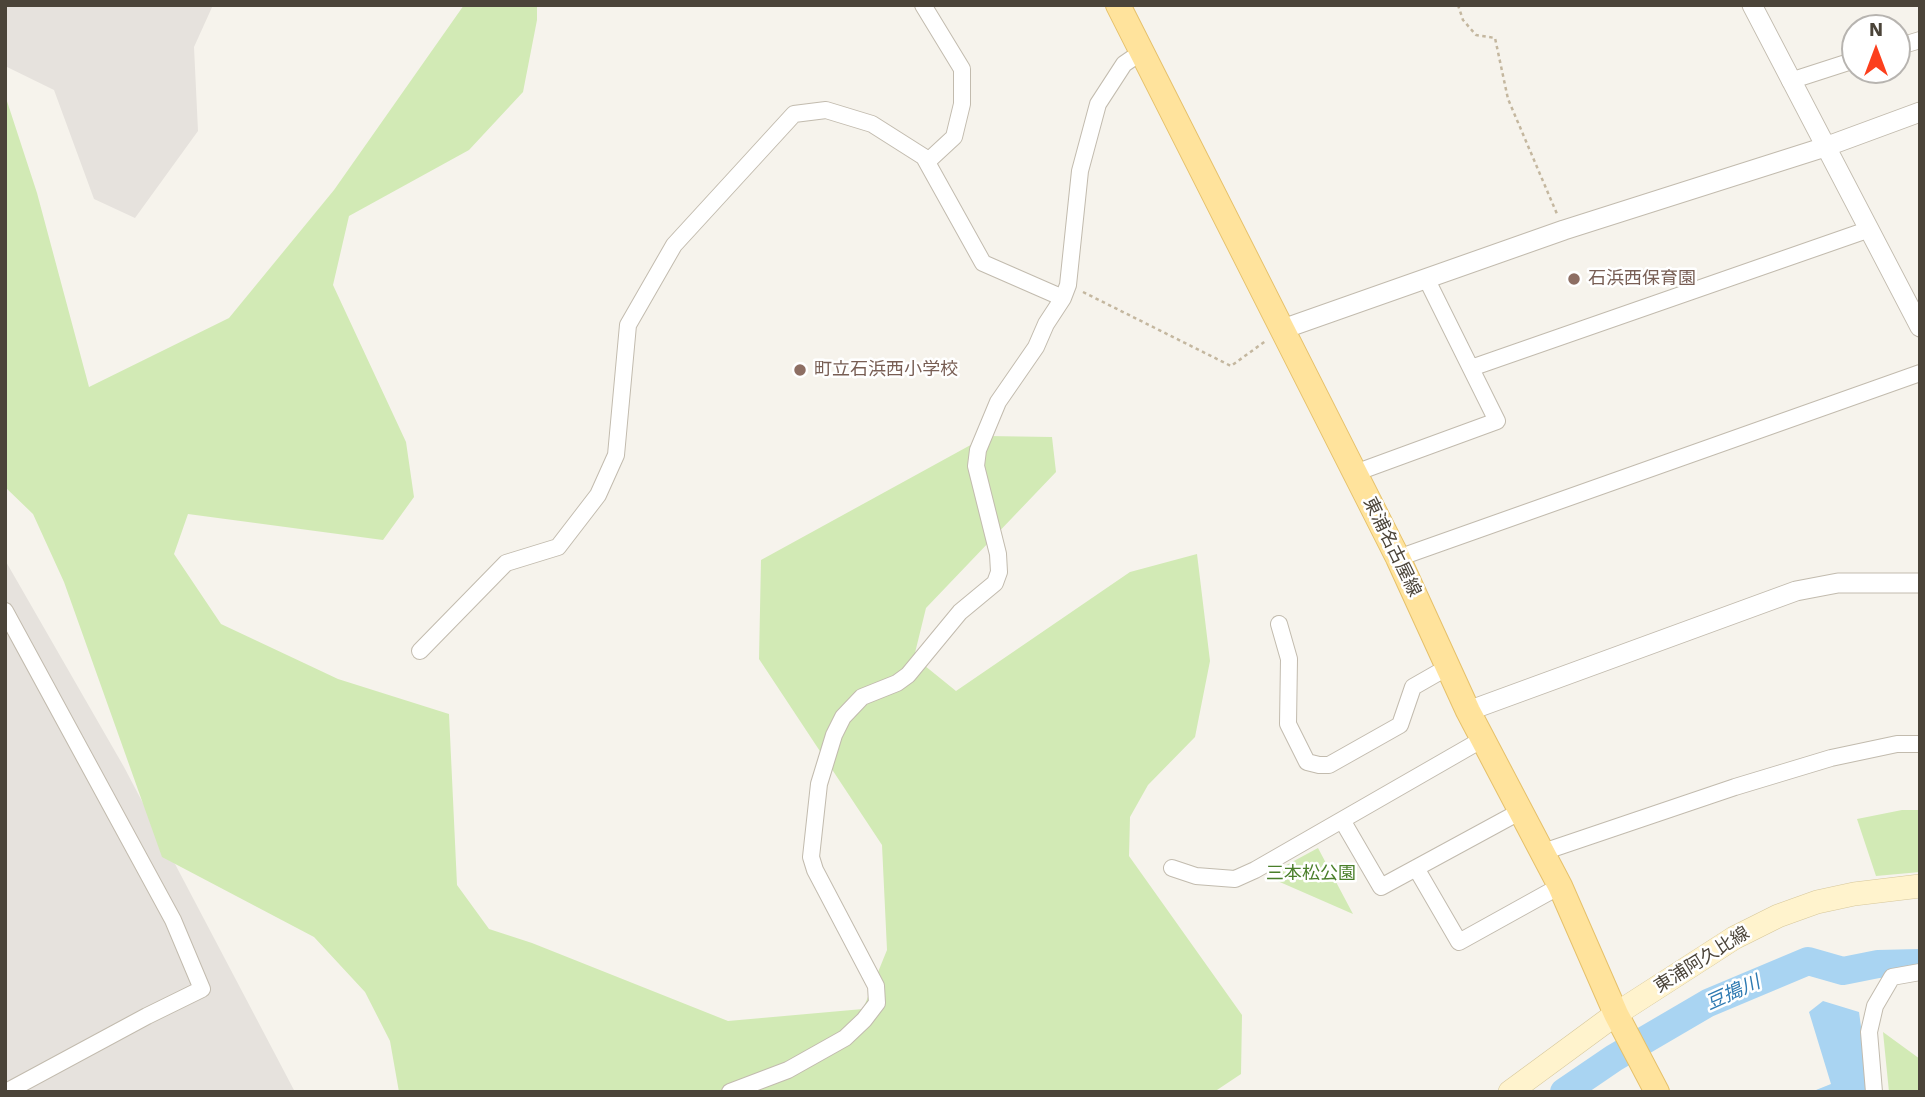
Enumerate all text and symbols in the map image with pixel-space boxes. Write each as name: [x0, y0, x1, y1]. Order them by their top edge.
north arrow: [1841, 14, 1911, 84]
text: N: [1869, 18, 1883, 41]
place label: 石浜西保育園: [1588, 268, 1696, 290]
marker: 石浜西保育園: [1566, 271, 1582, 287]
place label: 町立石浜西小学校: [814, 359, 958, 381]
marker: 町立石浜西小学校: [792, 362, 808, 378]
street label: 東浦名古屋線: [1359, 494, 1425, 600]
park label: 三本松公園: [1266, 863, 1356, 885]
street label: 東浦阿久比線: [1650, 922, 1754, 998]
water label: 豆搗川: [1702, 971, 1764, 1015]

